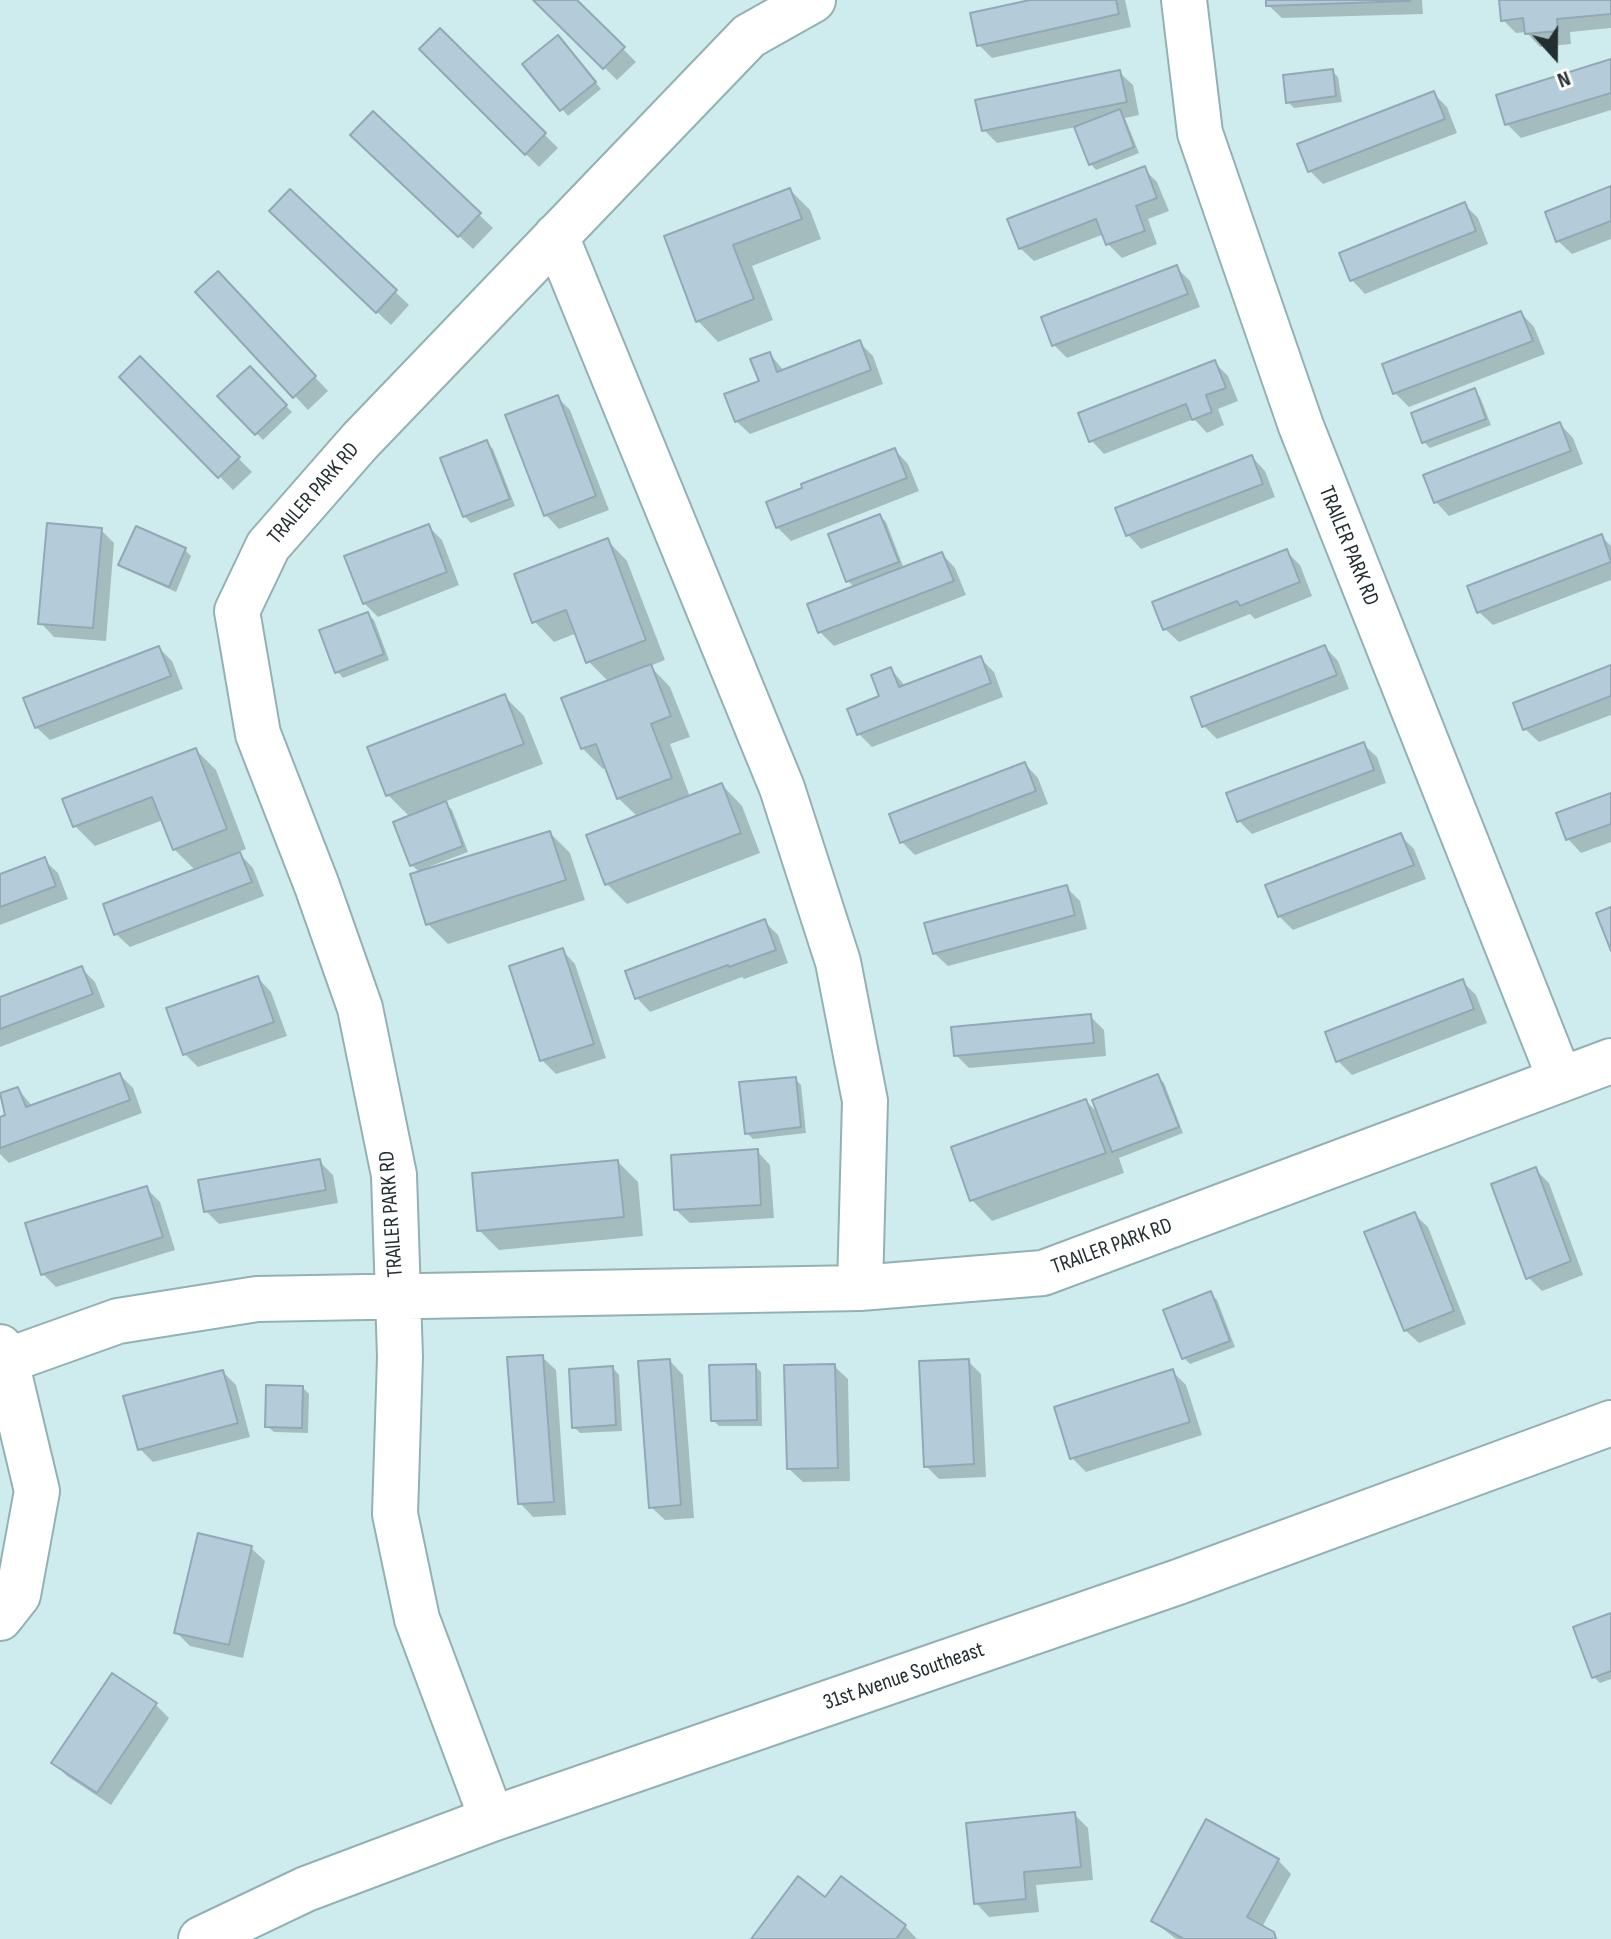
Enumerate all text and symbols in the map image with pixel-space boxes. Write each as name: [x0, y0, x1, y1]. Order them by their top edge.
north arrow: [1515, 16, 1595, 96]
text: N: [1553, 64, 1574, 94]
street label: TRAILER PARK RD: [263, 438, 365, 550]
street label: TRAILER PARK RD: [1312, 482, 1384, 610]
street label: TRAILER PARK RD: [374, 1150, 410, 1278]
street label: TRAILER PARK RD: [1048, 1213, 1176, 1281]
street label: 31st Avenue Southeast: [820, 1637, 988, 1717]

